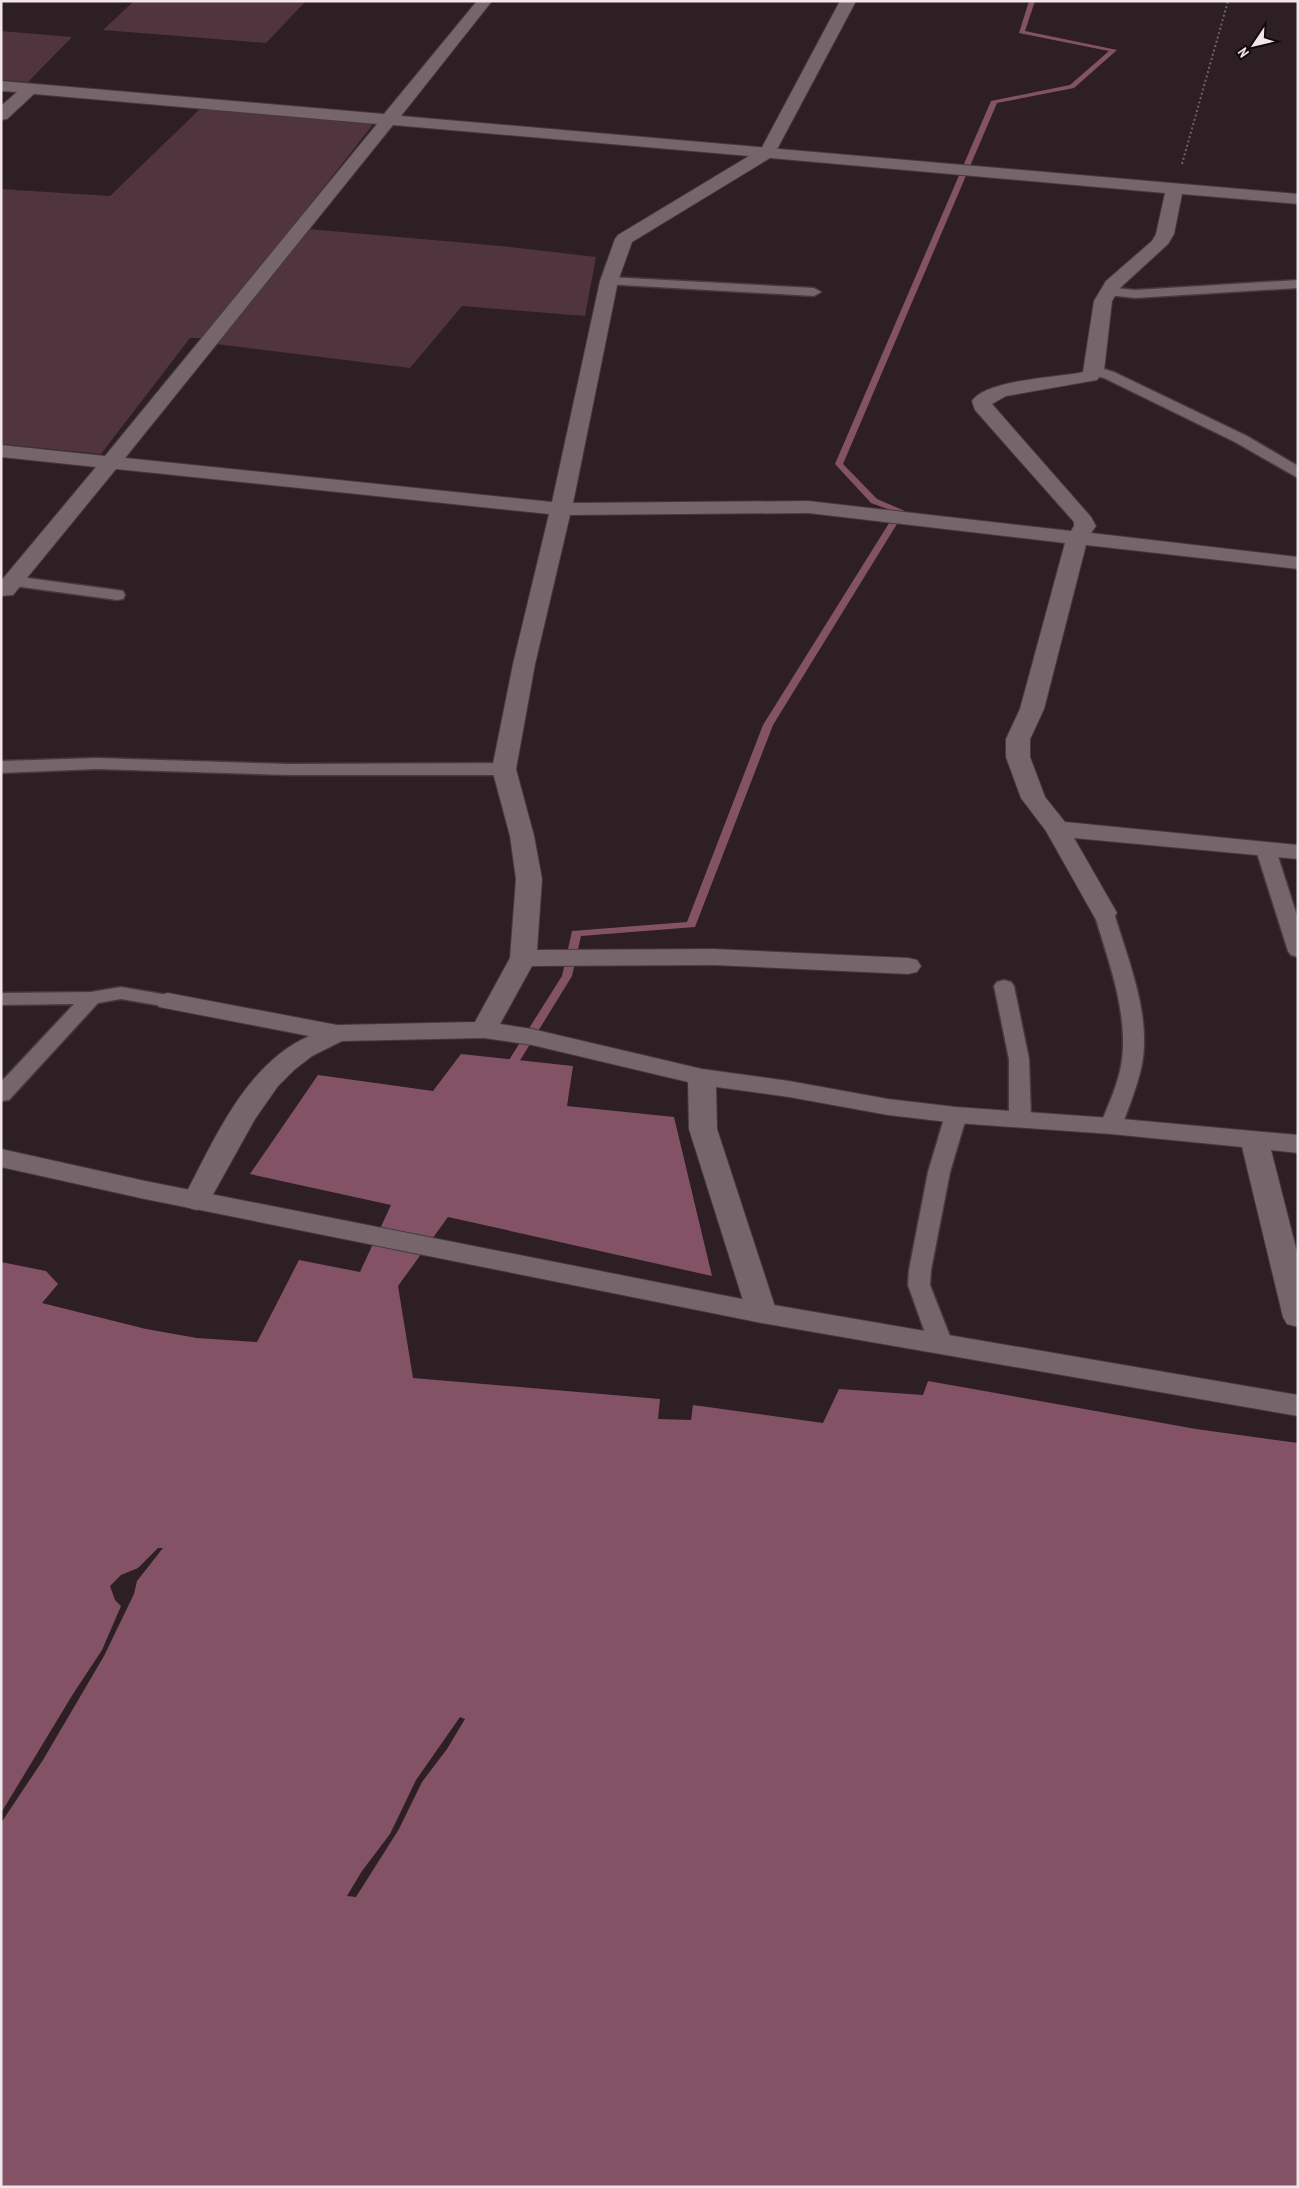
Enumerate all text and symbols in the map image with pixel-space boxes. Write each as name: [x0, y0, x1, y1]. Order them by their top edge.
north arrow: [1229, 20, 1279, 70]
text: N: [1234, 44, 1253, 61]

